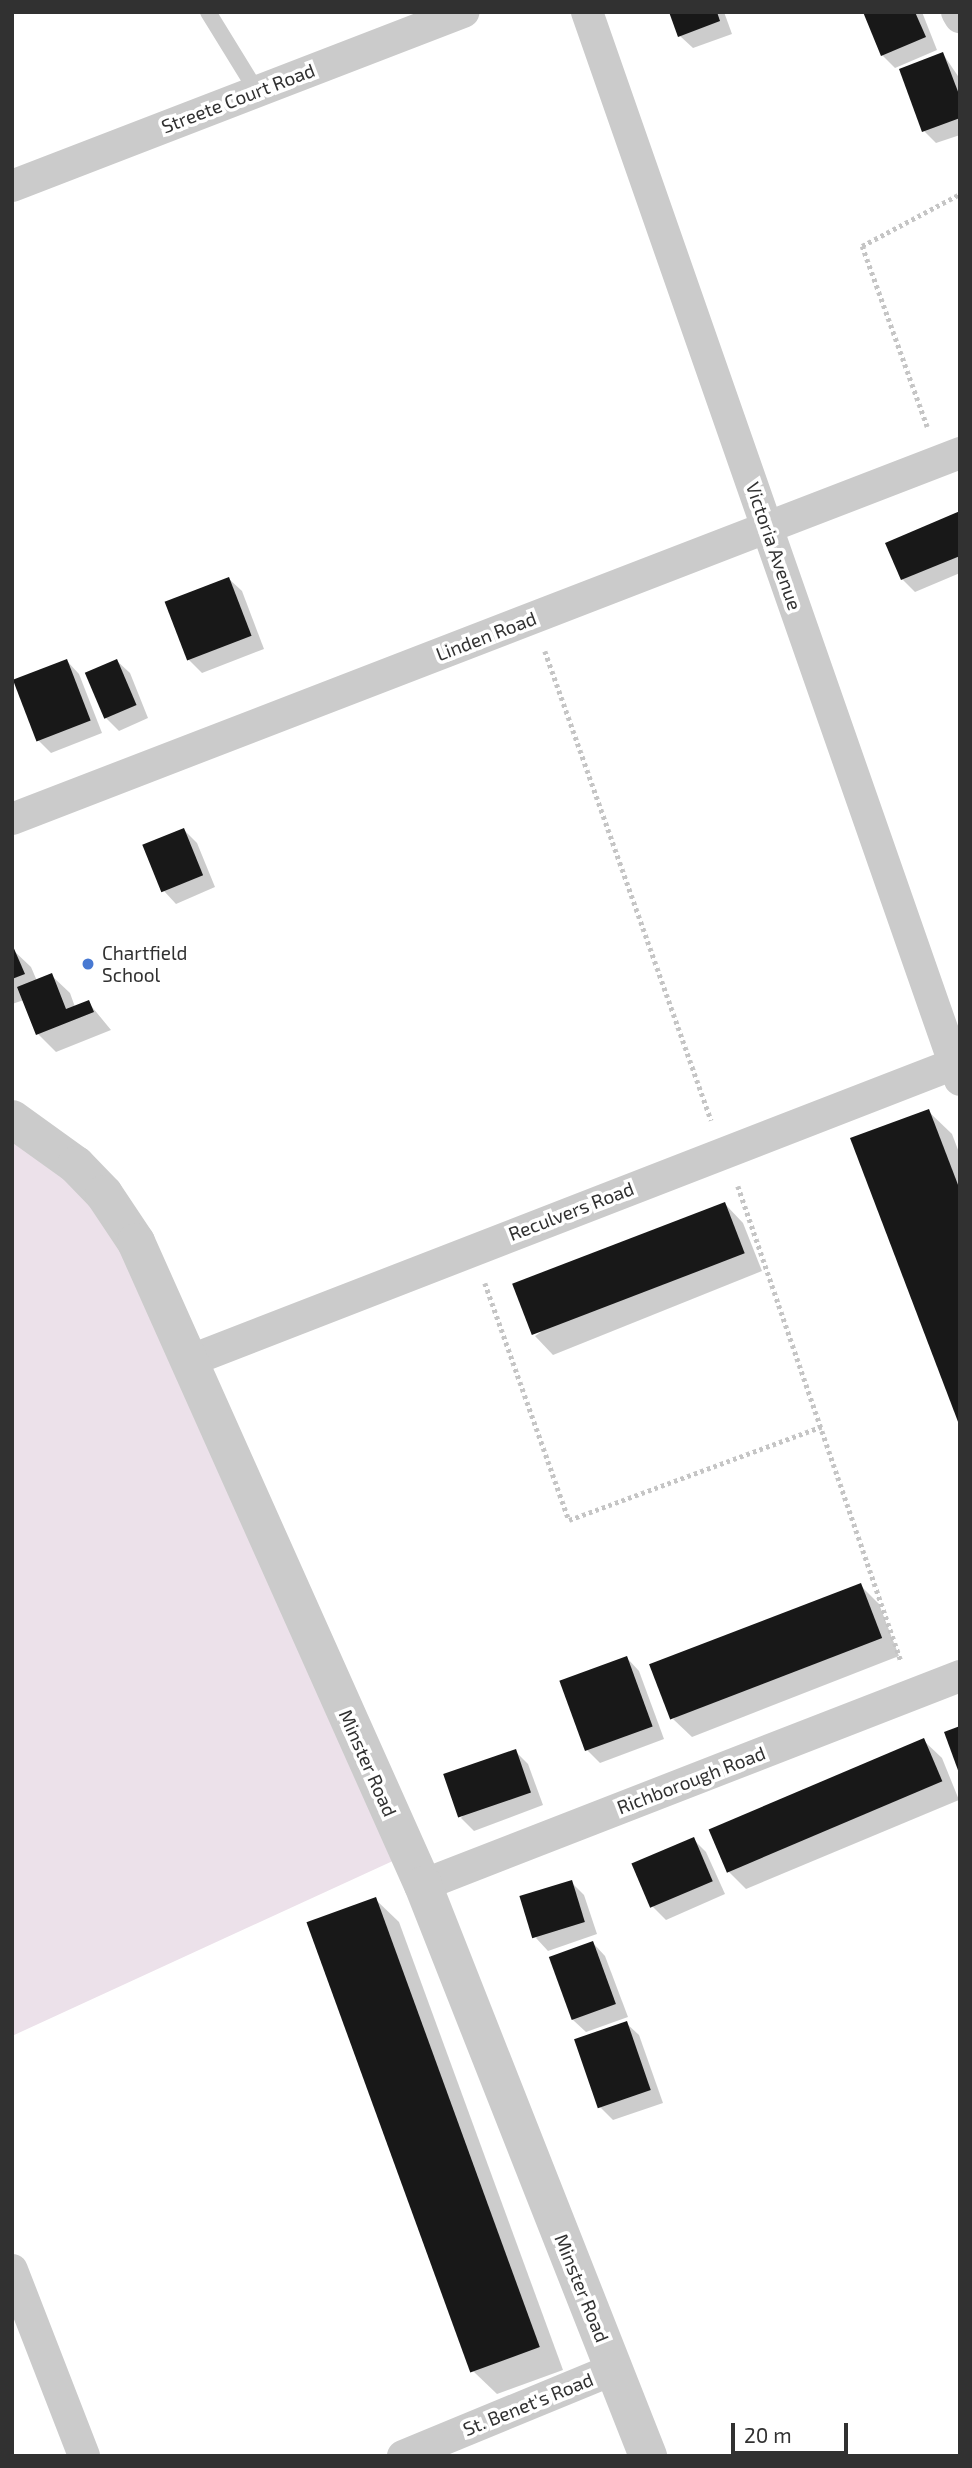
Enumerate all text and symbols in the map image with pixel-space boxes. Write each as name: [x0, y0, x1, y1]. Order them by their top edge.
street label: Streete Court Road: [158, 58, 318, 138]
street label: Victoria Avenue: [741, 479, 807, 613]
street label: Linden Road: [433, 606, 539, 666]
place label: Chartfield School: [102, 942, 187, 986]
marker: Chartfield School: [80, 956, 96, 972]
street label: Reculvers Road: [505, 1177, 637, 1245]
street label: Minster Road: [334, 1706, 402, 1820]
street label: Richborough Road: [614, 1741, 768, 1819]
street label: Minster Road: [550, 2230, 614, 2346]
street label: St. Benet's Road: [460, 2367, 596, 2441]
scale bar: [734, 2408, 851, 2452]
text: 20 m: [744, 2422, 792, 2447]

